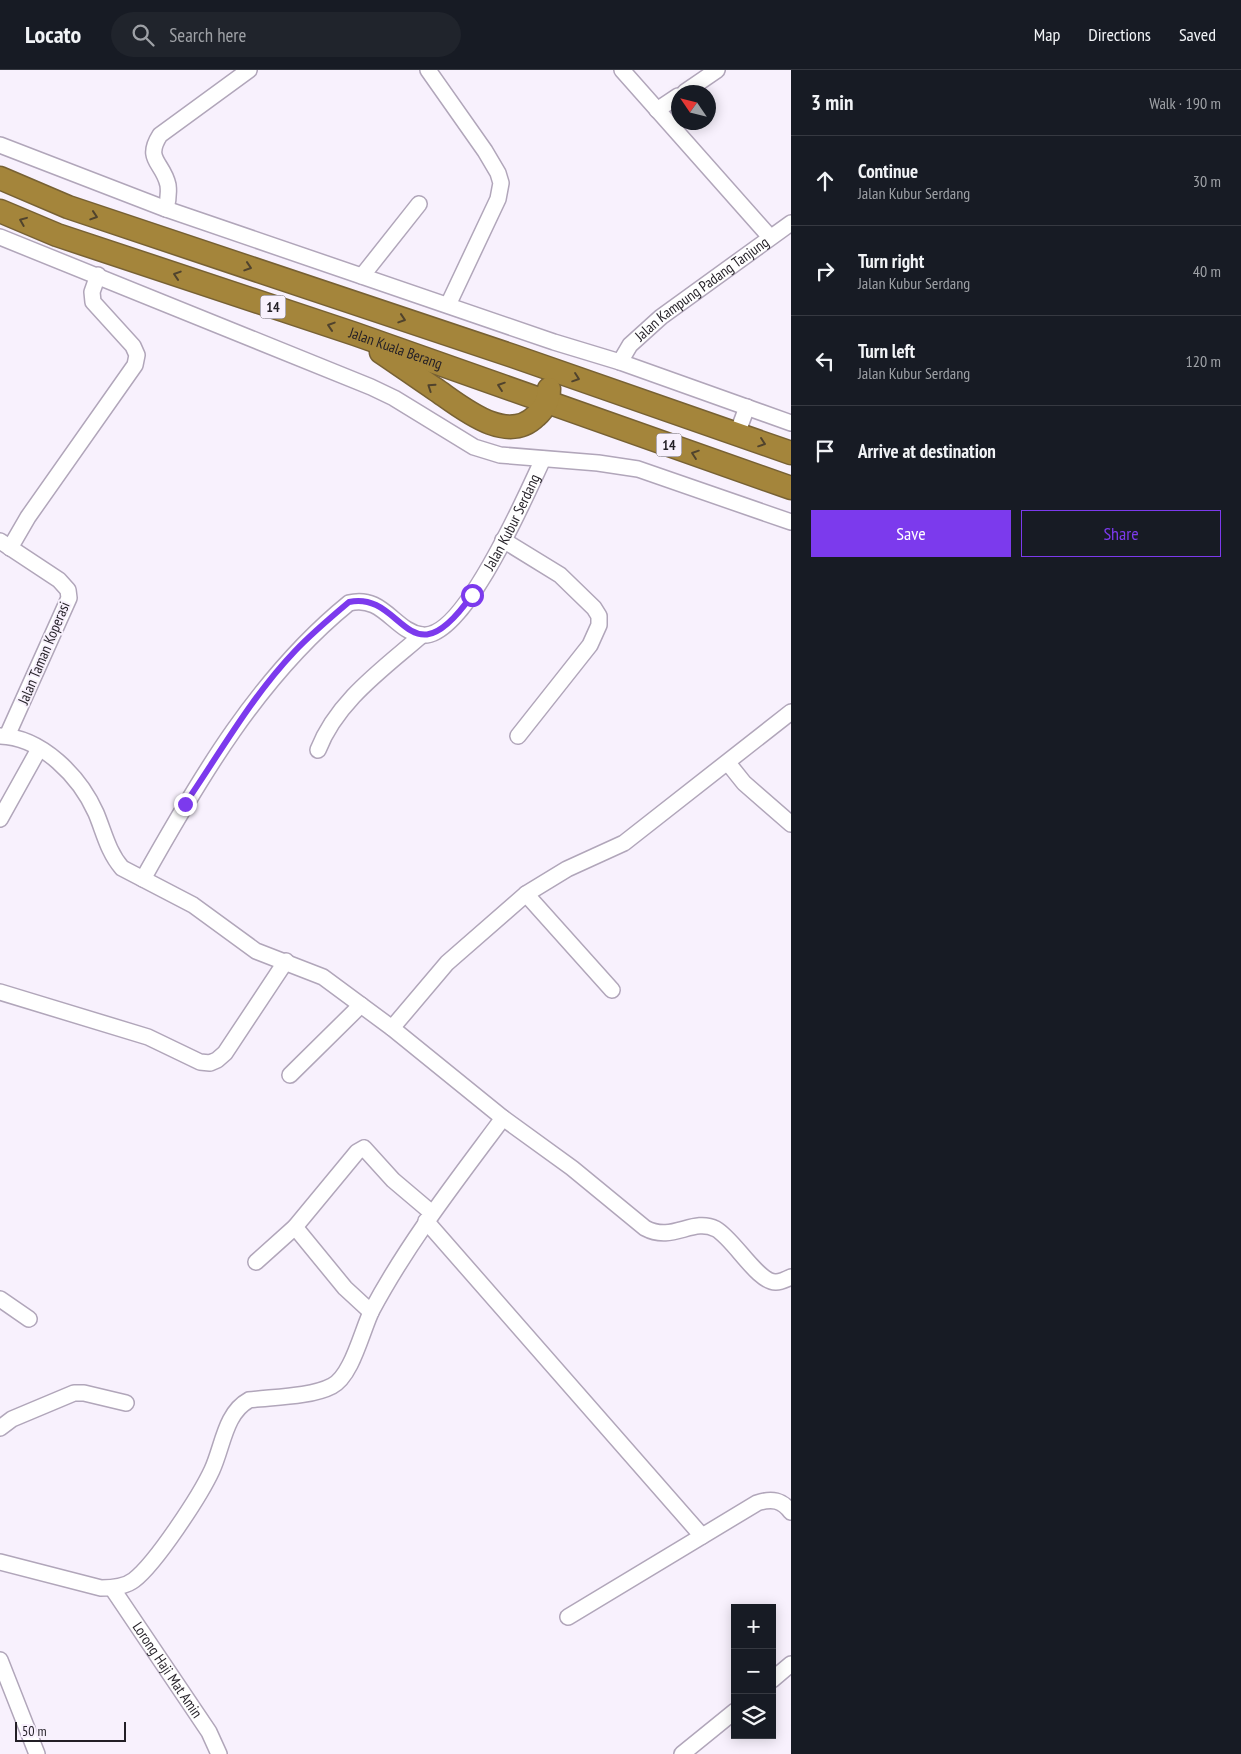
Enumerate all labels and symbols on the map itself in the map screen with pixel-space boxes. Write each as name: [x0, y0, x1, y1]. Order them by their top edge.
north arrow: [671, 85, 716, 130]
one-way arrow: [89, 210, 97, 220]
one-way arrow: [19, 217, 28, 228]
street label: Jalan Kampung Padang Tanjung: [630, 232, 772, 346]
one-way arrow: [243, 261, 252, 271]
one-way arrow: [173, 271, 181, 281]
road number: 14: [260, 296, 286, 318]
one-way arrow: [397, 313, 406, 323]
one-way arrow: [327, 322, 335, 332]
street label: Jalan Kuala Berang: [346, 322, 445, 373]
one-way arrow: [571, 372, 579, 382]
one-way arrow: [497, 382, 505, 392]
one-way arrow: [428, 383, 437, 393]
road number: 14: [656, 434, 682, 456]
one-way arrow: [757, 437, 766, 447]
one-way arrow: [692, 450, 700, 460]
street label: Jalan Kubur Serdang: [479, 471, 544, 574]
route start: [461, 584, 484, 607]
street label: Jalan Taman Koperasi: [13, 599, 74, 708]
route end: [174, 793, 197, 816]
street label: Lorong Haji Mat Amin: [129, 1618, 207, 1722]
scale bar: [15, 1719, 126, 1742]

